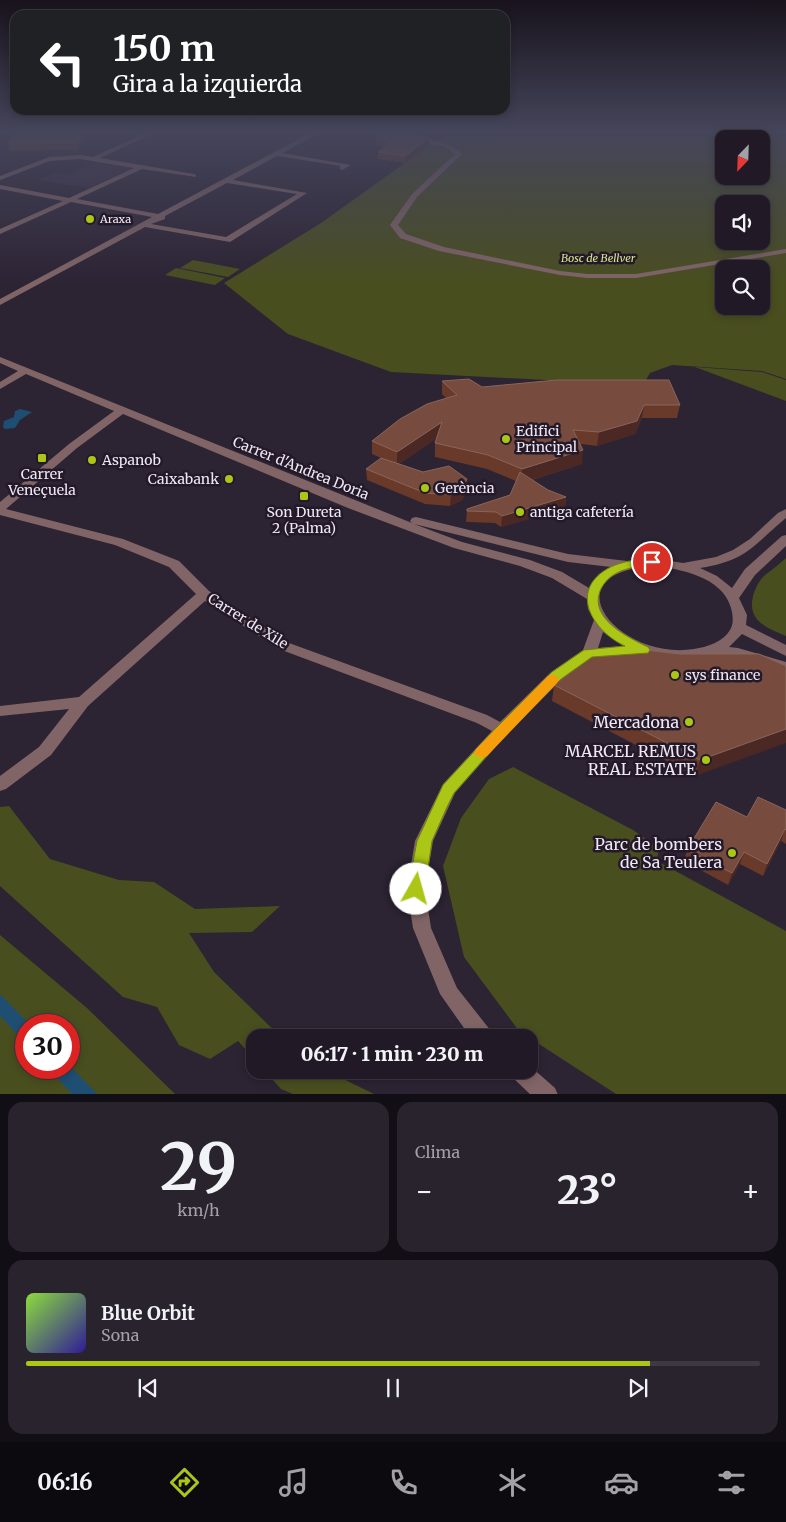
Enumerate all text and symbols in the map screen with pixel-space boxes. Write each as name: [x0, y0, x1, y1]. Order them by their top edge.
text: 150 m: [113, 27, 215, 71]
icon: left: [30, 30, 95, 95]
text: Gira a la izquierda: [113, 70, 302, 98]
north arrow: [715, 130, 770, 185]
map controls: [715, 130, 770, 315]
button: sound: [715, 195, 770, 250]
place label: Araxa: [99, 212, 131, 226]
marker: Araxa: [84, 213, 96, 225]
park label: Bosc de Bellver: [561, 251, 636, 265]
button: search: [715, 260, 770, 315]
place label: Edifici Principal: [516, 422, 578, 456]
street label: Carrer d'Andrea Doria: [230, 432, 372, 504]
marker: Edifici Principal: [500, 433, 512, 445]
place label: Aspanob: [101, 451, 161, 469]
marker: Carrer Veneçuela: [36, 452, 48, 464]
marker: Aspanob: [86, 454, 98, 466]
place label: Carrer Veneçuela: [7, 465, 76, 499]
place label: Caixabank: [148, 470, 219, 488]
marker: Caixabank: [223, 473, 235, 485]
place label: Gerència: [435, 479, 495, 497]
marker: Gerència: [419, 482, 431, 494]
marker: Son Dureta 2 (Palma): [298, 490, 310, 502]
place label: Son Dureta 2 (Palma): [267, 503, 342, 537]
place label: antiga cafetería: [530, 503, 634, 521]
marker: antiga cafetería: [514, 506, 526, 518]
pin: [631, 541, 673, 583]
icon: arrive: [638, 548, 666, 576]
street label: Carrer de Xile: [205, 589, 291, 653]
place label: sys finance: [685, 666, 760, 684]
marker: sys finance: [669, 669, 681, 681]
place label: Mercadona: [593, 712, 679, 732]
marker: Mercadona: [683, 716, 695, 728]
place label: MARCEL REMUS REAL ESTATE: [565, 741, 697, 779]
marker: MARCEL REMUS REAL ESTATE: [700, 754, 712, 766]
place label: Parc de bombers de Sa Teulera: [595, 834, 722, 872]
marker: Parc de bombers de Sa Teulera: [726, 847, 738, 859]
position arrow: [389, 862, 441, 914]
speed limit sign: 30: [15, 1014, 80, 1079]
text: 06:17 · 1 min · 230 m: [301, 1042, 483, 1066]
text: 29: [160, 1126, 237, 1208]
text: Clima: [415, 1142, 460, 1162]
text: 23°: [557, 1167, 618, 1214]
text: −: [415, 1173, 434, 1209]
text: +: [741, 1173, 760, 1209]
text: km/h: [177, 1200, 220, 1220]
text: Blue Orbit: [101, 1301, 195, 1325]
text: Sona: [101, 1325, 139, 1345]
icon: previous: [134, 1374, 162, 1402]
icon: pause: [379, 1374, 407, 1402]
icon: next: [624, 1374, 652, 1402]
icon: directions: [167, 1465, 202, 1500]
icon: music: [276, 1465, 311, 1500]
icon: phone: [386, 1465, 421, 1500]
icon: climate: [495, 1465, 530, 1500]
icon: car: [604, 1465, 639, 1500]
icon: filters: [714, 1465, 749, 1500]
text: 06:16: [37, 1468, 93, 1496]

